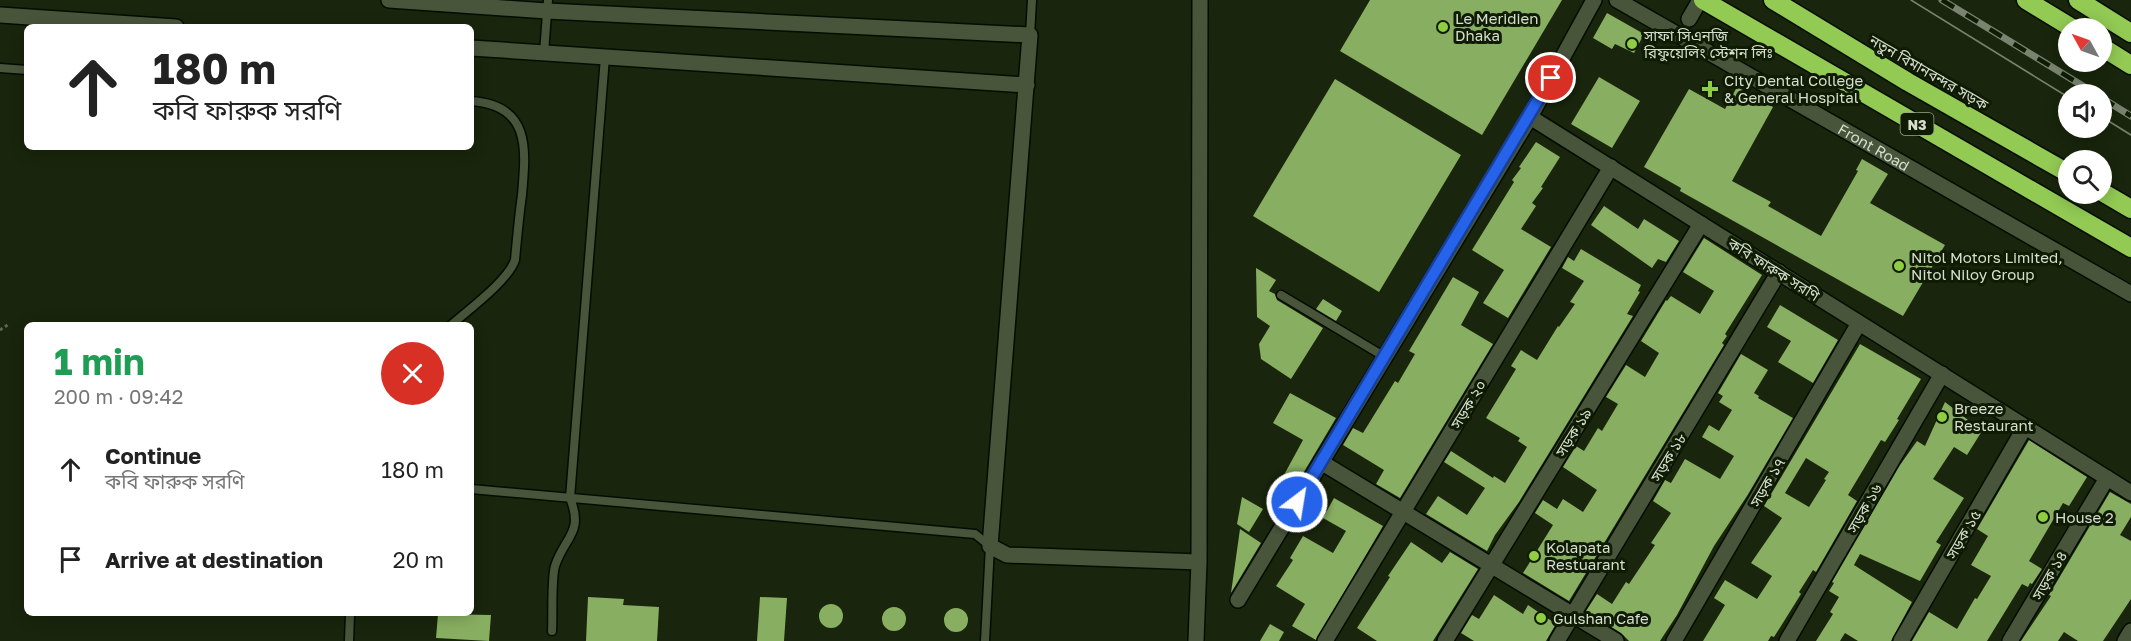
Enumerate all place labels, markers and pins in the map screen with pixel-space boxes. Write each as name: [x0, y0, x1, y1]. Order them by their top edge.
place label: Le Meridien Dhaka: [1455, 9, 1539, 44]
marker: Le Meridien Dhaka: [1436, 20, 1450, 34]
place label: সাফা সিএনজি রিফুয়েলিং স্টেশন লিঃ: [1643, 26, 1773, 62]
marker: সাফা সিএনজি রিফুয়েলিং স্টেশন লিঃ: [1625, 37, 1639, 51]
pin: [1525, 52, 1576, 103]
place label: City Dental College & General Hospital: [1724, 71, 1864, 106]
marker: City Dental College & General Hospital: [1701, 80, 1719, 98]
place label: Nitol Motors Limited, Nitol Niloy Group: [1911, 248, 2063, 283]
marker: Nitol Motors Limited, Nitol Niloy Group: [1892, 259, 1906, 273]
place label: Breeze Restaurant: [1954, 399, 2034, 434]
marker: Breeze Restaurant: [1935, 410, 1949, 424]
place label: House 2: [2055, 508, 2114, 526]
marker: House 2: [2036, 510, 2050, 524]
place label: Kolapata Restuarant: [1546, 538, 1626, 573]
marker: Kolapata Restuarant: [1527, 549, 1541, 563]
place label: Gulshan Cafe: [1553, 609, 1649, 627]
marker: Gulshan Cafe: [1534, 611, 1548, 625]

